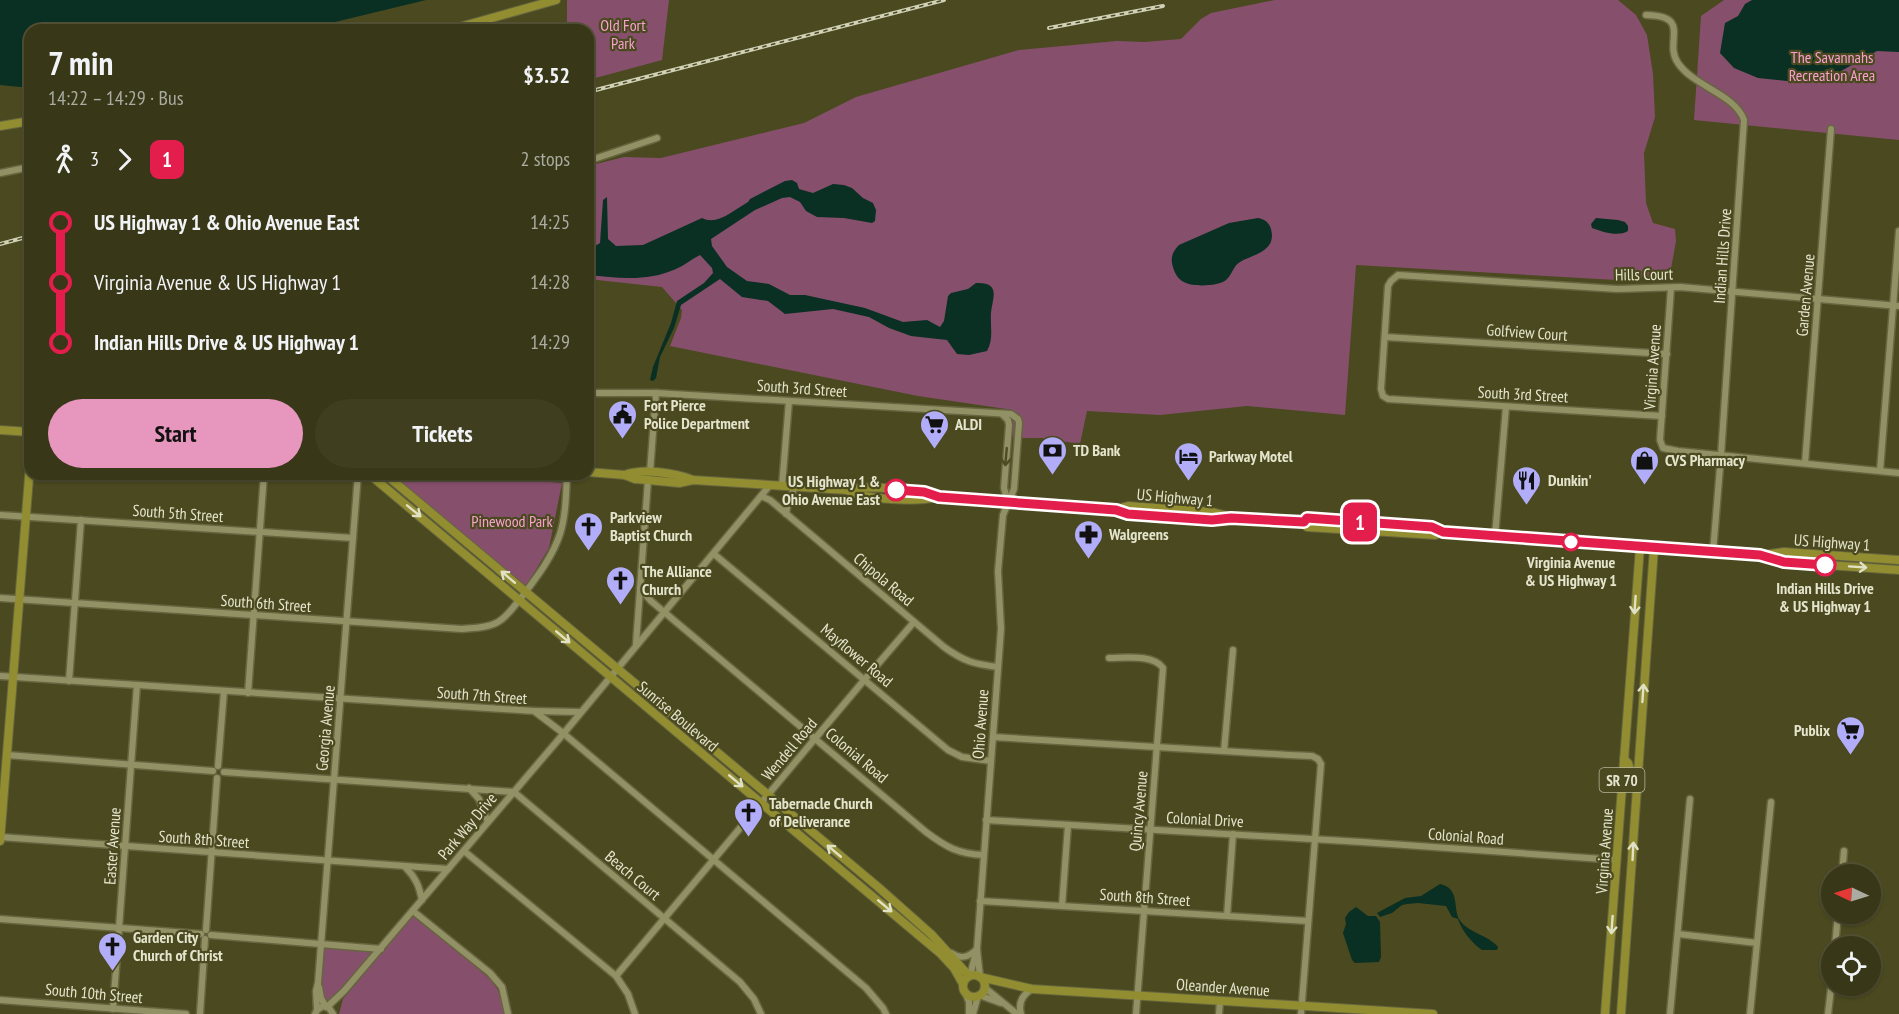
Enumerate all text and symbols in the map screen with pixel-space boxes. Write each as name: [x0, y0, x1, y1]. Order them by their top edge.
park label: Old Fort Park: [600, 15, 646, 53]
text: 7 min: [48, 41, 113, 84]
park label: The Savannahs Recreation Area: [1789, 47, 1875, 85]
text: $3.52: [523, 61, 570, 89]
text: 14:22 – 14:29 · Bus: [48, 85, 183, 111]
icon: walk: [48, 143, 81, 176]
icon: forward: [108, 143, 141, 176]
text: 3: [90, 146, 99, 172]
text: 1: [162, 146, 172, 173]
text: 2 stops: [521, 146, 570, 172]
text: US Highway 1 & Ohio Avenue East: [94, 208, 360, 236]
street label: Indian Hills Drive: [1709, 208, 1735, 304]
text: 14:25: [530, 209, 570, 235]
street label: Garden Avenue: [1791, 253, 1819, 337]
street label: Hills Court: [1615, 263, 1674, 285]
text: Virginia Avenue & US Highway 1: [94, 268, 341, 296]
text: 14:28: [530, 269, 570, 295]
street label: Golfview Court: [1486, 319, 1569, 345]
street label: Virginia Avenue: [1639, 323, 1665, 412]
text: Indian Hills Drive & US Highway 1: [94, 328, 359, 356]
text: 14:29: [530, 329, 570, 355]
street label: South 3rd Street: [756, 375, 848, 401]
street label: South 3rd Street: [1477, 382, 1569, 406]
place label: Fort Pierce Police Department: [644, 395, 750, 433]
public building icon: Fort Pierce Police Department: [607, 398, 639, 440]
button: Start: [48, 399, 303, 468]
button: Tickets: [315, 399, 570, 468]
supermarket icon: ALDI: [918, 408, 950, 450]
place label: ALDI: [954, 414, 982, 434]
bank icon: TD Bank: [1036, 434, 1068, 476]
place label: TD Bank: [1073, 440, 1121, 460]
hotel icon: Parkway Motel: [1172, 440, 1204, 482]
shop icon: CVS Pharmacy: [1628, 444, 1660, 486]
place label: Parkway Motel: [1209, 446, 1293, 466]
one-way arrow: [1000, 447, 1011, 467]
place label: CVS Pharmacy: [1665, 450, 1745, 470]
restaurant icon: Dunkin': [1511, 464, 1543, 506]
place label: Dunkin': [1548, 470, 1592, 490]
place label: US Highway 1 & Ohio Avenue East: [782, 471, 880, 509]
marker: US Highway 1 & Ohio Avenue East: [885, 479, 907, 501]
street label: US Highway 1: [1136, 484, 1214, 510]
street label: South 5th Street: [132, 500, 225, 526]
line badge: 1: [1340, 502, 1380, 542]
one-way arrow: [406, 505, 422, 518]
place label: Parkview Baptist Church: [610, 507, 692, 545]
text: 1: [1355, 509, 1365, 536]
church icon: Parkview Baptist Church: [573, 510, 605, 552]
park label: Pinewood Park: [471, 511, 553, 531]
pharmacy icon: Walgreens: [1072, 518, 1104, 560]
place label: Walgreens: [1108, 524, 1169, 544]
street label: US Highway 1: [1793, 529, 1871, 555]
marker: Virginia Avenue & US Highway 1: [1562, 533, 1580, 551]
street label: Chipola Road: [850, 548, 918, 610]
place label: Virginia Avenue & US Highway 1: [1525, 552, 1617, 590]
marker: Indian Hills Drive & US Highway 1: [1814, 554, 1836, 576]
place label: The Alliance Church: [642, 561, 712, 599]
one-way arrow: [1848, 562, 1868, 573]
church icon: The Alliance Church: [605, 564, 637, 606]
one-way arrow: [501, 570, 516, 584]
place label: Indian Hills Drive & US Highway 1: [1776, 578, 1874, 616]
street label: South 6th Street: [220, 590, 313, 616]
one-way arrow: [1630, 595, 1641, 615]
street label: Mayflower Road: [817, 619, 897, 691]
one-way arrow: [555, 630, 570, 644]
street label: Sunrise Boulevard: [633, 676, 723, 756]
street label: South 7th Street: [436, 682, 528, 708]
street label: Georgia Avenue: [311, 684, 339, 772]
one-way arrow: [1638, 684, 1649, 704]
street label: Ohio Avenue: [968, 689, 992, 759]
street label: Wendell Road: [757, 714, 821, 784]
supermarket icon: Publix: [1835, 714, 1867, 756]
place label: Publix: [1794, 720, 1830, 740]
street label: Colonial Road: [822, 723, 892, 787]
road number: SR 70: [1600, 768, 1644, 792]
street label: Quincy Avenue: [1125, 770, 1151, 852]
one-way arrow: [728, 774, 743, 788]
street label: Park Way Drive: [433, 788, 501, 864]
place label: Tabernacle Church of Deliverance: [769, 793, 873, 831]
church icon: Tabernacle Church of Deliverance: [732, 796, 764, 838]
street label: Easter Avenue: [99, 807, 125, 885]
street label: Colonial Drive: [1166, 807, 1244, 831]
street label: Virginia Avenue: [1591, 807, 1617, 896]
street label: Colonial Road: [1428, 823, 1505, 849]
street label: South 8th Street: [158, 826, 251, 852]
one-way arrow: [1627, 841, 1638, 861]
one-way arrow: [827, 844, 842, 858]
street label: Beach Court: [601, 846, 665, 904]
north arrow: [1821, 864, 1881, 924]
map controls: [1821, 864, 1881, 996]
street label: South 8th Street: [1099, 884, 1192, 910]
one-way arrow: [877, 900, 893, 913]
one-way arrow: [1606, 915, 1617, 935]
place label: Garden City Church of Christ: [133, 927, 223, 965]
church icon: Garden City Church of Christ: [96, 930, 128, 972]
button: locate: [1821, 936, 1881, 996]
street label: Oleander Avenue: [1175, 974, 1271, 1000]
street label: South 10th Street: [44, 979, 144, 1007]

